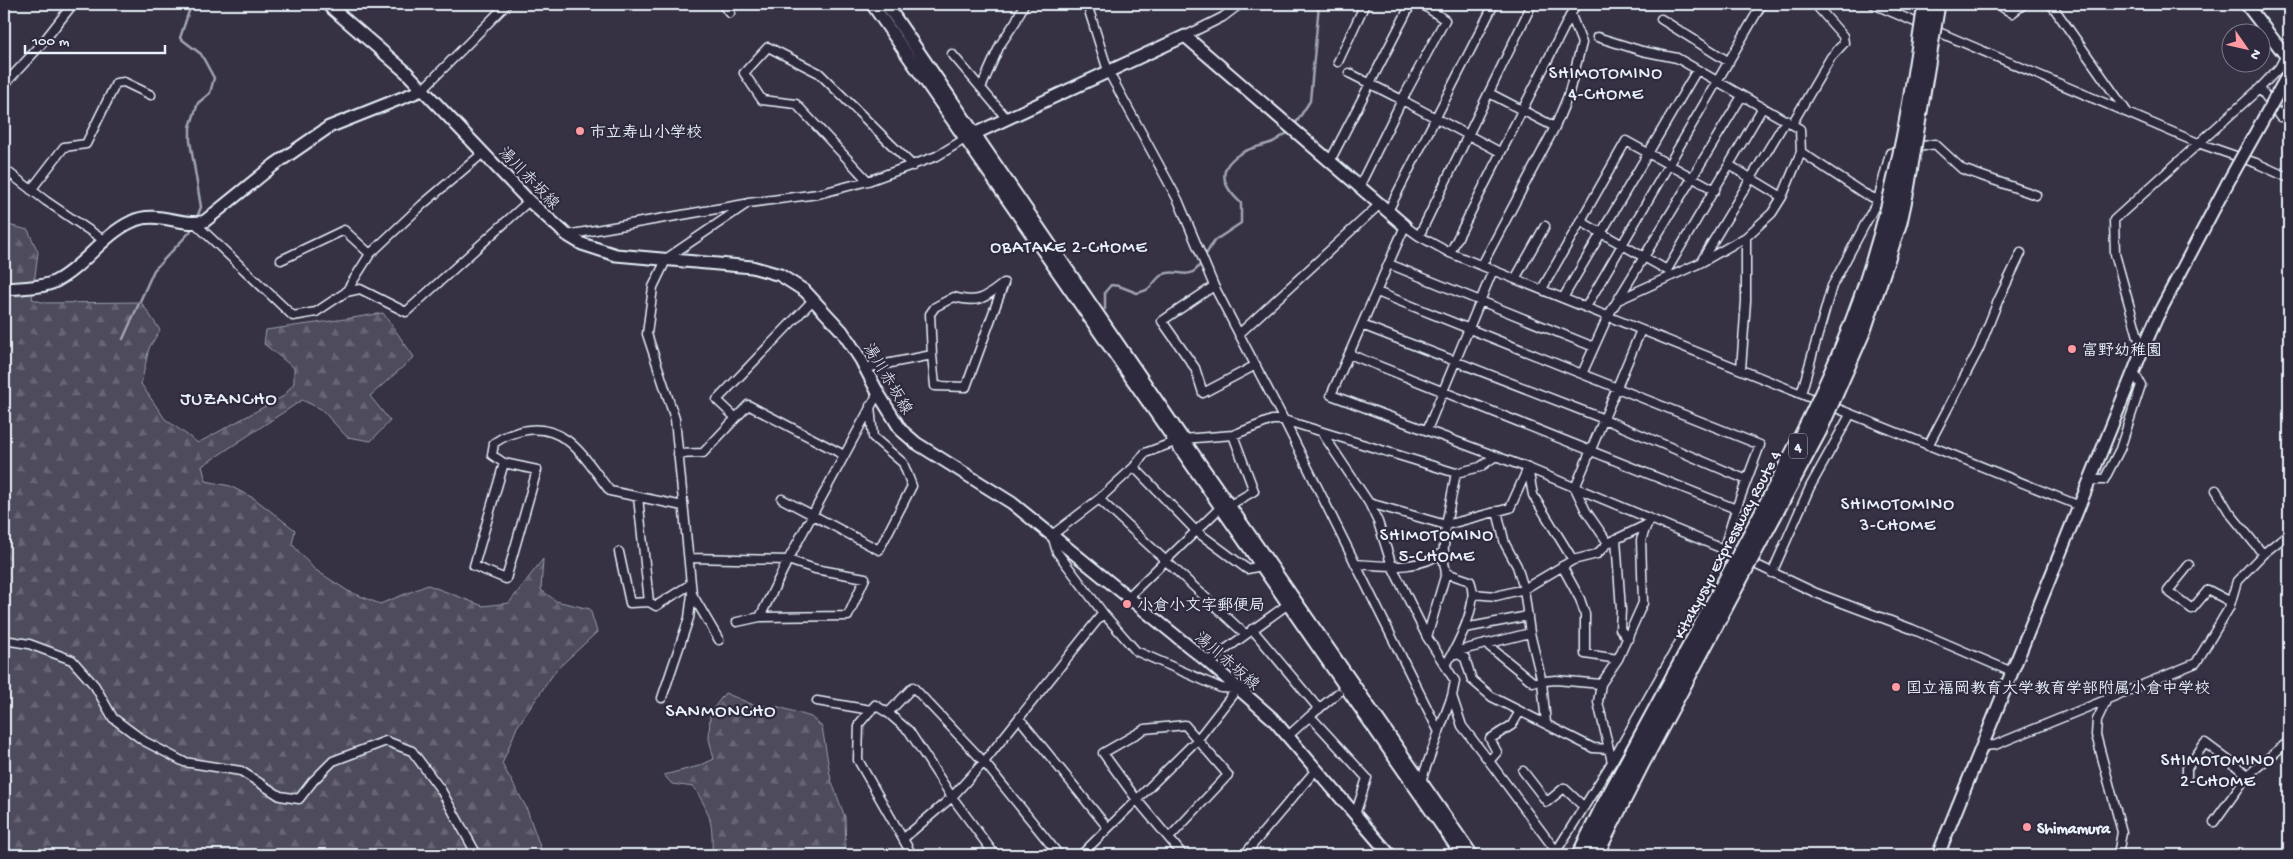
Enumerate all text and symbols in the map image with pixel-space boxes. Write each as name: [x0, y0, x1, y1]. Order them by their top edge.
scale bar: [25, 22, 165, 54]
north arrow: [2220, 22, 2270, 72]
text: 100 m: [31, 33, 70, 51]
text: N: [2245, 45, 2264, 62]
district label: SHIMOTOMINO 4-CHOME: [1549, 64, 1663, 106]
place label: 市立寿山小学校: [590, 123, 702, 144]
marker: 市立寿山小学校: [574, 125, 586, 137]
street label: 湯川赤坂線: [493, 143, 564, 215]
district label: OBATAKE 2-CHOME: [990, 238, 1148, 259]
street label: 湯川赤坂線: [857, 340, 916, 419]
place label: 富野幼稚園: [2082, 341, 2162, 362]
marker: 富野幼稚園: [2066, 343, 2078, 355]
district label: JUZANCHO: [180, 389, 278, 412]
road number: 4: [1789, 434, 1807, 458]
street label: Kitakyusyu Expressway Route 4: [1671, 448, 1787, 643]
district label: SHIMOTOMINO 3-CHOME: [1841, 495, 1955, 537]
district label: SHIMOTOMINO 5-CHOME: [1380, 526, 1494, 568]
place label: 小倉小文字郵便局: [1137, 596, 1265, 617]
marker: 小倉小文字郵便局: [1121, 598, 1133, 610]
street label: 湯川赤坂線: [1189, 628, 1263, 696]
place label: 国立福岡教育大学教育学部附属小倉中学校: [1906, 679, 2210, 700]
marker: 国立福岡教育大学教育学部附属小倉中学校: [1890, 681, 1902, 693]
district label: SANMONCHO: [665, 701, 777, 724]
district label: SHIMOTOMINO 2-CHOME: [2161, 751, 2275, 793]
marker: Shimamura: [2021, 821, 2033, 833]
place label: Shimamura: [2037, 821, 2111, 840]

